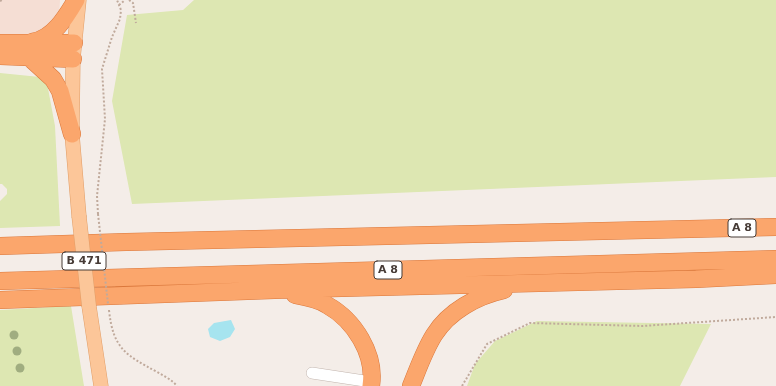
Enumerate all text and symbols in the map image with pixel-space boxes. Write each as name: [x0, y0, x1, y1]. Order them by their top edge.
road number: A 8: [728, 219, 756, 237]
road number: B 471: [62, 252, 106, 270]
road number: A 8: [374, 261, 402, 279]

